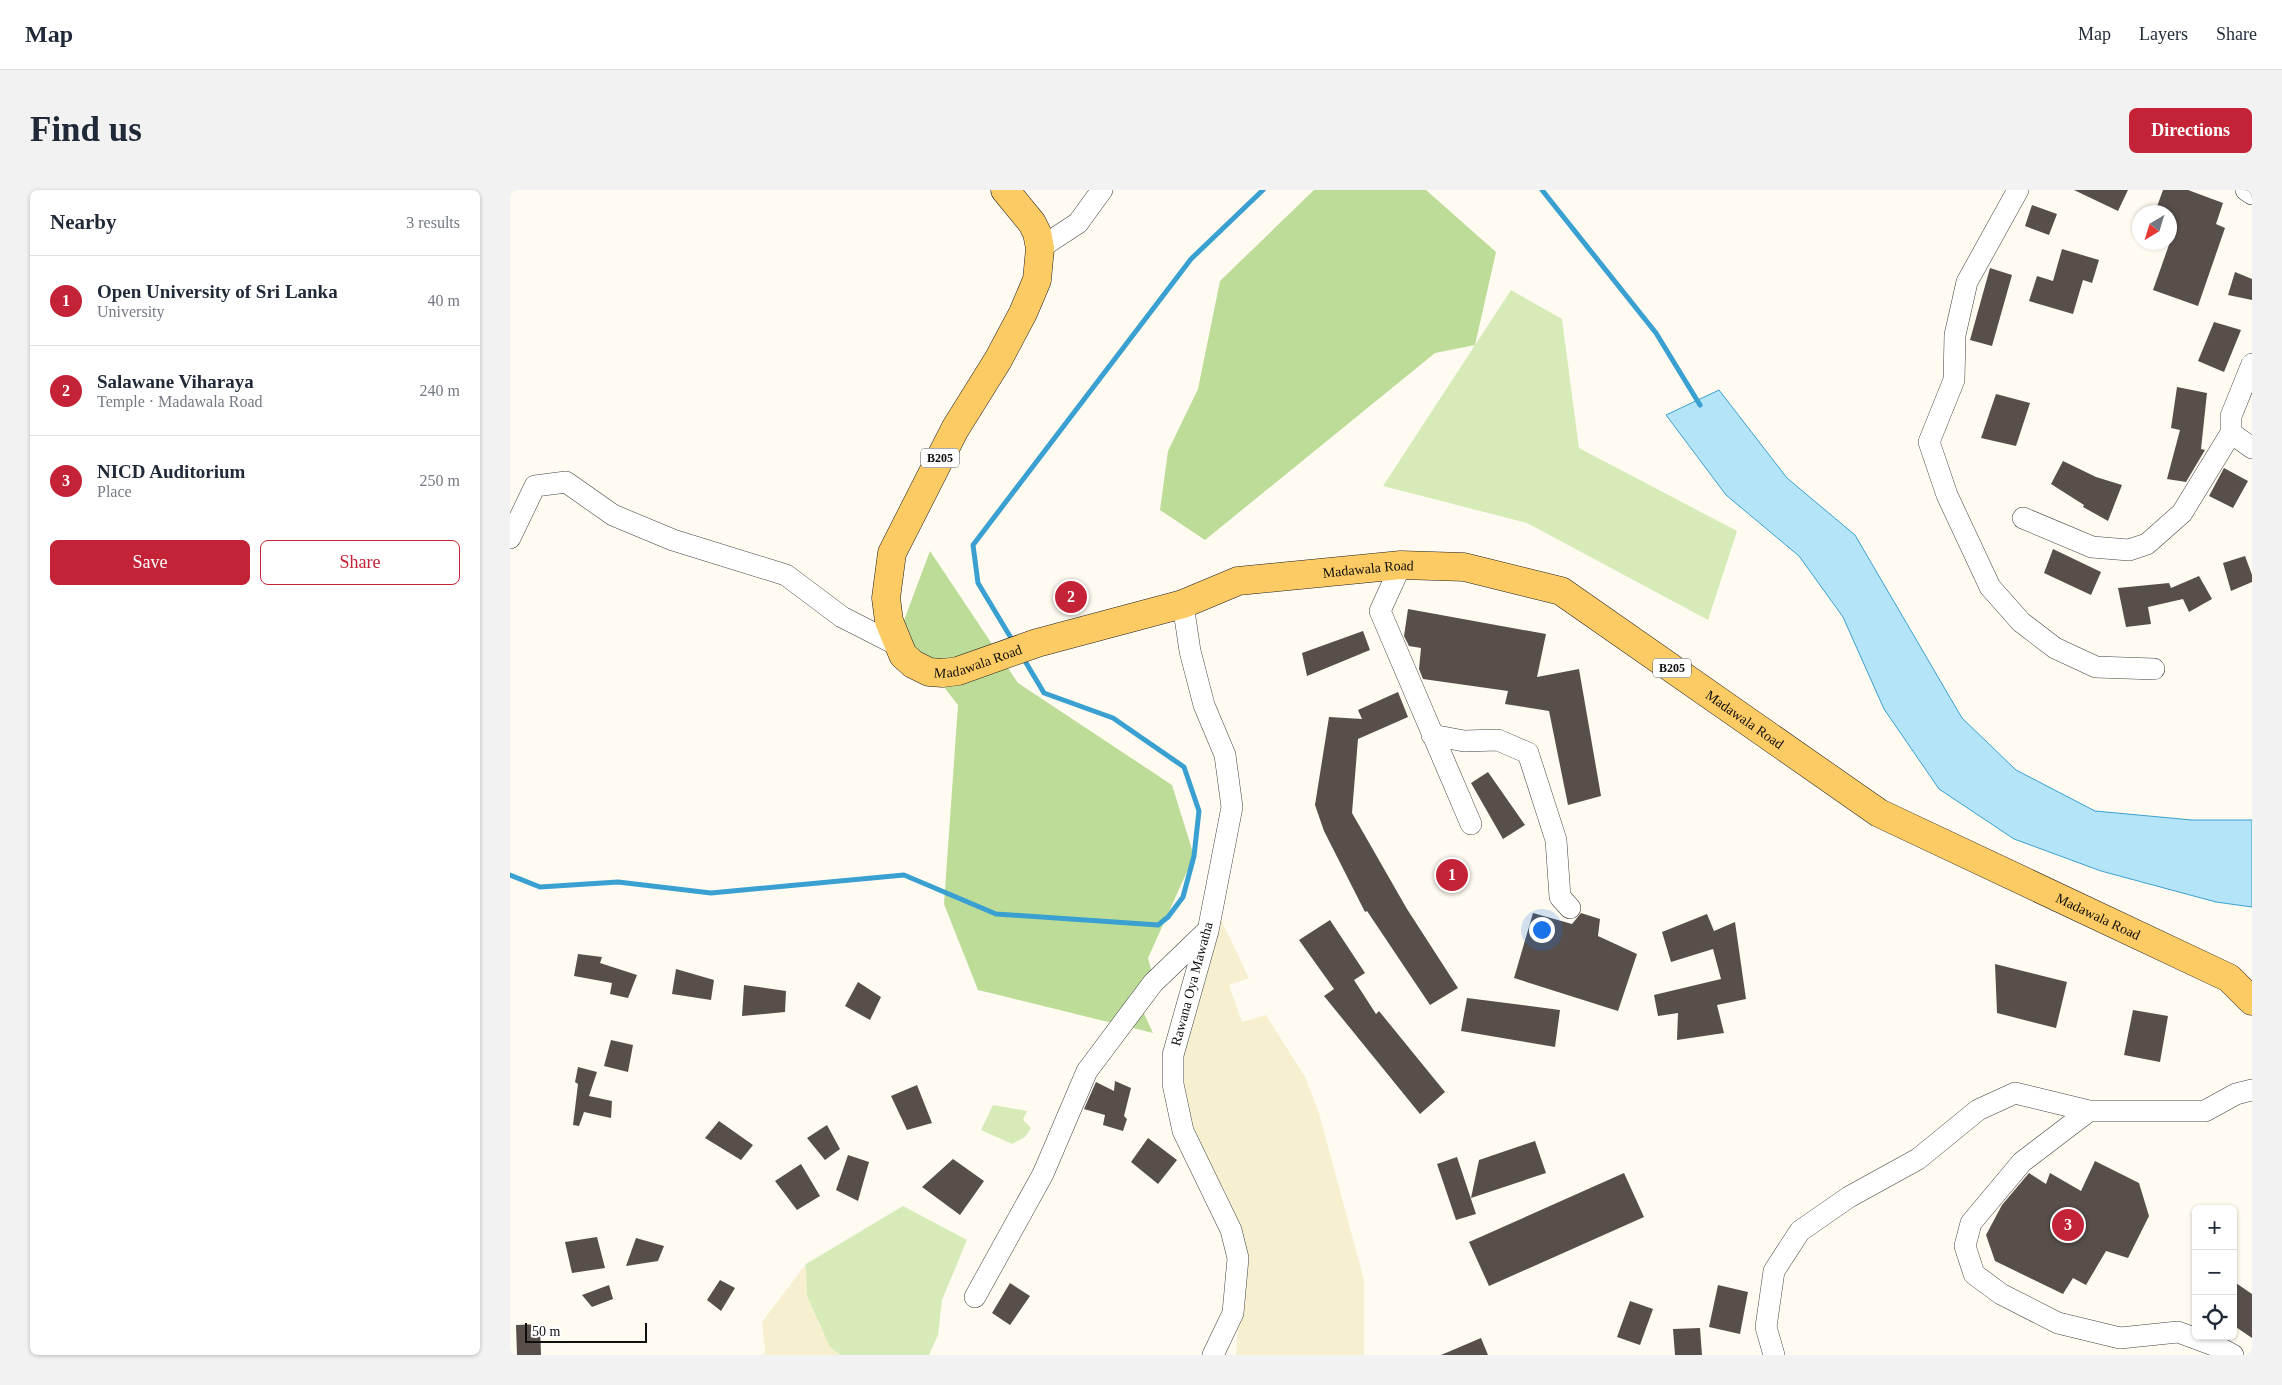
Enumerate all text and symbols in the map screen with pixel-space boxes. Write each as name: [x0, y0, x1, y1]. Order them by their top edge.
text: Map: [25, 21, 73, 47]
text: Map: [2078, 24, 2111, 44]
text: Layers: [2139, 24, 2188, 44]
text: Share: [2216, 24, 2257, 44]
button: Directions: [2129, 108, 2252, 153]
text: Find us: [30, 110, 142, 149]
north arrow: [2132, 205, 2177, 250]
text: Nearby: [50, 210, 117, 234]
text: 3 results: [406, 214, 460, 231]
text: Open University of Sri Lanka: [97, 281, 338, 302]
text: 1: [62, 292, 70, 309]
text: 40 m: [428, 292, 460, 309]
text: University: [97, 303, 165, 320]
text: Salawane Viharaya: [97, 371, 254, 392]
text: 2: [62, 382, 70, 399]
text: 240 m: [420, 382, 460, 399]
text: Temple · Madawala Road: [97, 393, 262, 410]
road number: B205: [921, 448, 959, 468]
text: NICD Auditorium: [97, 461, 245, 482]
text: 3: [62, 472, 70, 489]
text: 250 m: [420, 472, 460, 489]
text: Place: [97, 483, 132, 500]
button: Save: [50, 540, 250, 585]
button: Share: [260, 540, 460, 585]
street label: Madawala Road: [1322, 557, 1414, 580]
pin: 2: [1055, 578, 1087, 616]
street label: Madawala Road: [933, 642, 1024, 681]
road number: B205: [1653, 658, 1691, 678]
street label: Madawala Road: [1703, 687, 1787, 752]
pin: 1: [1436, 856, 1468, 894]
street label: Madawala Road: [2054, 890, 2143, 943]
your location: [1529, 917, 1555, 943]
street label: Rawana Oya Mawatha: [1168, 920, 1216, 1048]
map controls: [2192, 1205, 2237, 1340]
button: +: [2192, 1205, 2237, 1250]
pin: 3: [2052, 1206, 2084, 1244]
button: −: [2192, 1250, 2237, 1295]
button: locate: [2192, 1295, 2237, 1340]
scale bar: [525, 1320, 648, 1343]
text: 50 m: [532, 1324, 560, 1339]

